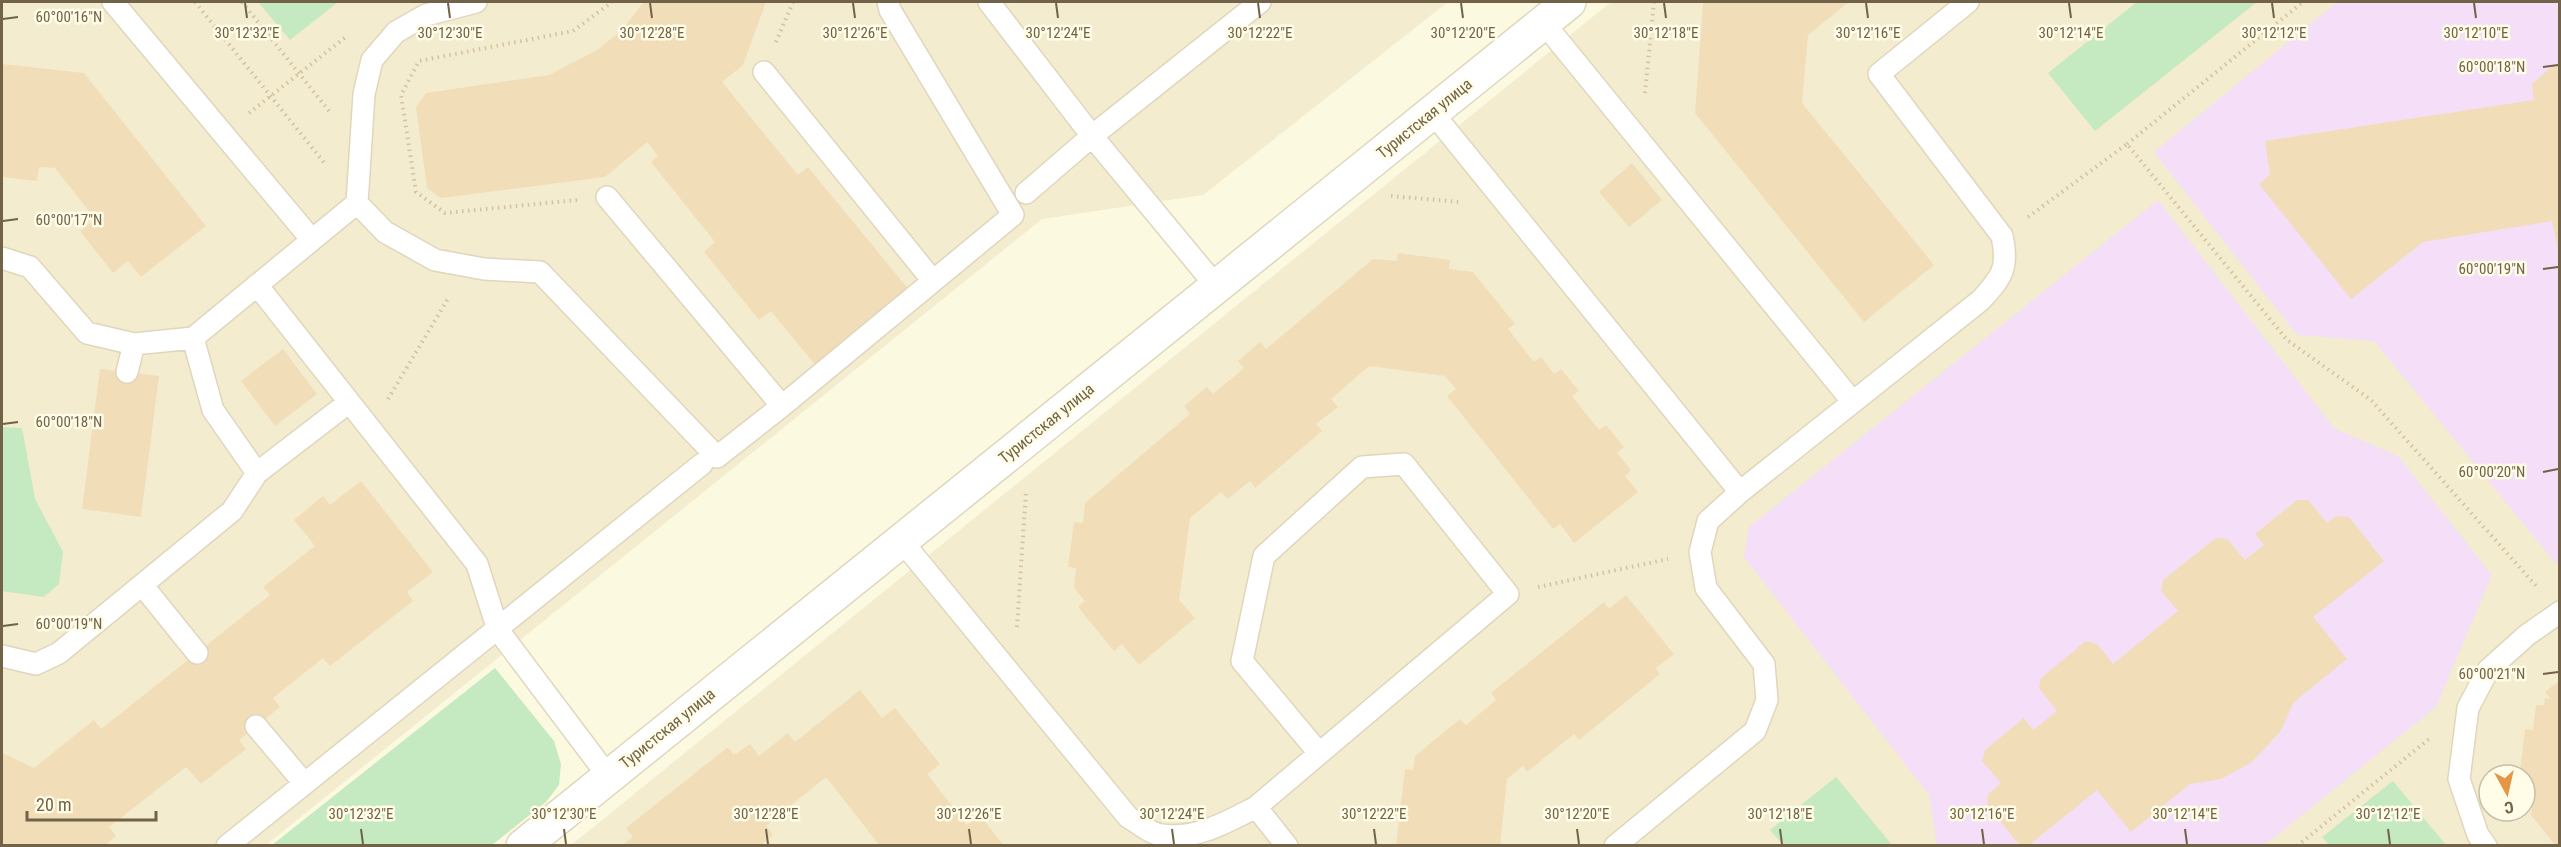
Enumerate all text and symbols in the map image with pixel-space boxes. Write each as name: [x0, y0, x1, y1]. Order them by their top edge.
text: 60°00'16"N: [36, 8, 102, 26]
text: 30°12'32"E: [215, 24, 279, 42]
text: 30°12'30"E: [418, 24, 482, 42]
text: 30°12'28"E: [620, 24, 684, 42]
text: 30°12'26"E: [823, 24, 887, 42]
text: 30°12'24"E: [1026, 24, 1090, 42]
text: 30°12'22"E: [1228, 24, 1292, 42]
text: 30°12'20"E: [1431, 24, 1495, 42]
text: 30°12'18"E: [1634, 24, 1698, 42]
text: 30°12'16"E: [1836, 24, 1900, 42]
text: 30°12'14"E: [2039, 24, 2103, 42]
text: 30°12'12"E: [2242, 24, 2306, 42]
text: 30°12'10"E: [2444, 24, 2508, 42]
text: 60°00'18"N: [2459, 58, 2525, 76]
street label: Туристская улица: [1373, 74, 1476, 163]
text: 60°00'17"N: [36, 211, 102, 229]
text: 60°00'19"N: [2459, 260, 2525, 278]
street label: Туристская улица: [995, 379, 1098, 468]
text: 60°00'18"N: [36, 413, 102, 431]
text: 60°00'20"N: [2459, 463, 2525, 481]
text: 60°00'19"N: [36, 615, 102, 633]
text: 60°00'21"N: [2459, 665, 2525, 683]
street label: Туристская улица: [616, 684, 719, 773]
north arrow: [2477, 763, 2537, 823]
scale bar: [27, 784, 156, 822]
text: 20 m: [36, 794, 71, 815]
text: С: [2503, 797, 2515, 817]
text: 30°12'32"E: [329, 805, 393, 823]
text: 30°12'30"E: [532, 805, 596, 823]
text: 30°12'28"E: [734, 805, 798, 823]
text: 30°12'26"E: [937, 805, 1001, 823]
text: 30°12'24"E: [1140, 805, 1204, 823]
text: 30°12'22"E: [1342, 805, 1406, 823]
text: 30°12'20"E: [1545, 805, 1609, 823]
text: 30°12'18"E: [1748, 805, 1812, 823]
text: 30°12'16"E: [1950, 805, 2014, 823]
text: 30°12'14"E: [2153, 805, 2217, 823]
text: 30°12'12"E: [2356, 805, 2420, 823]

